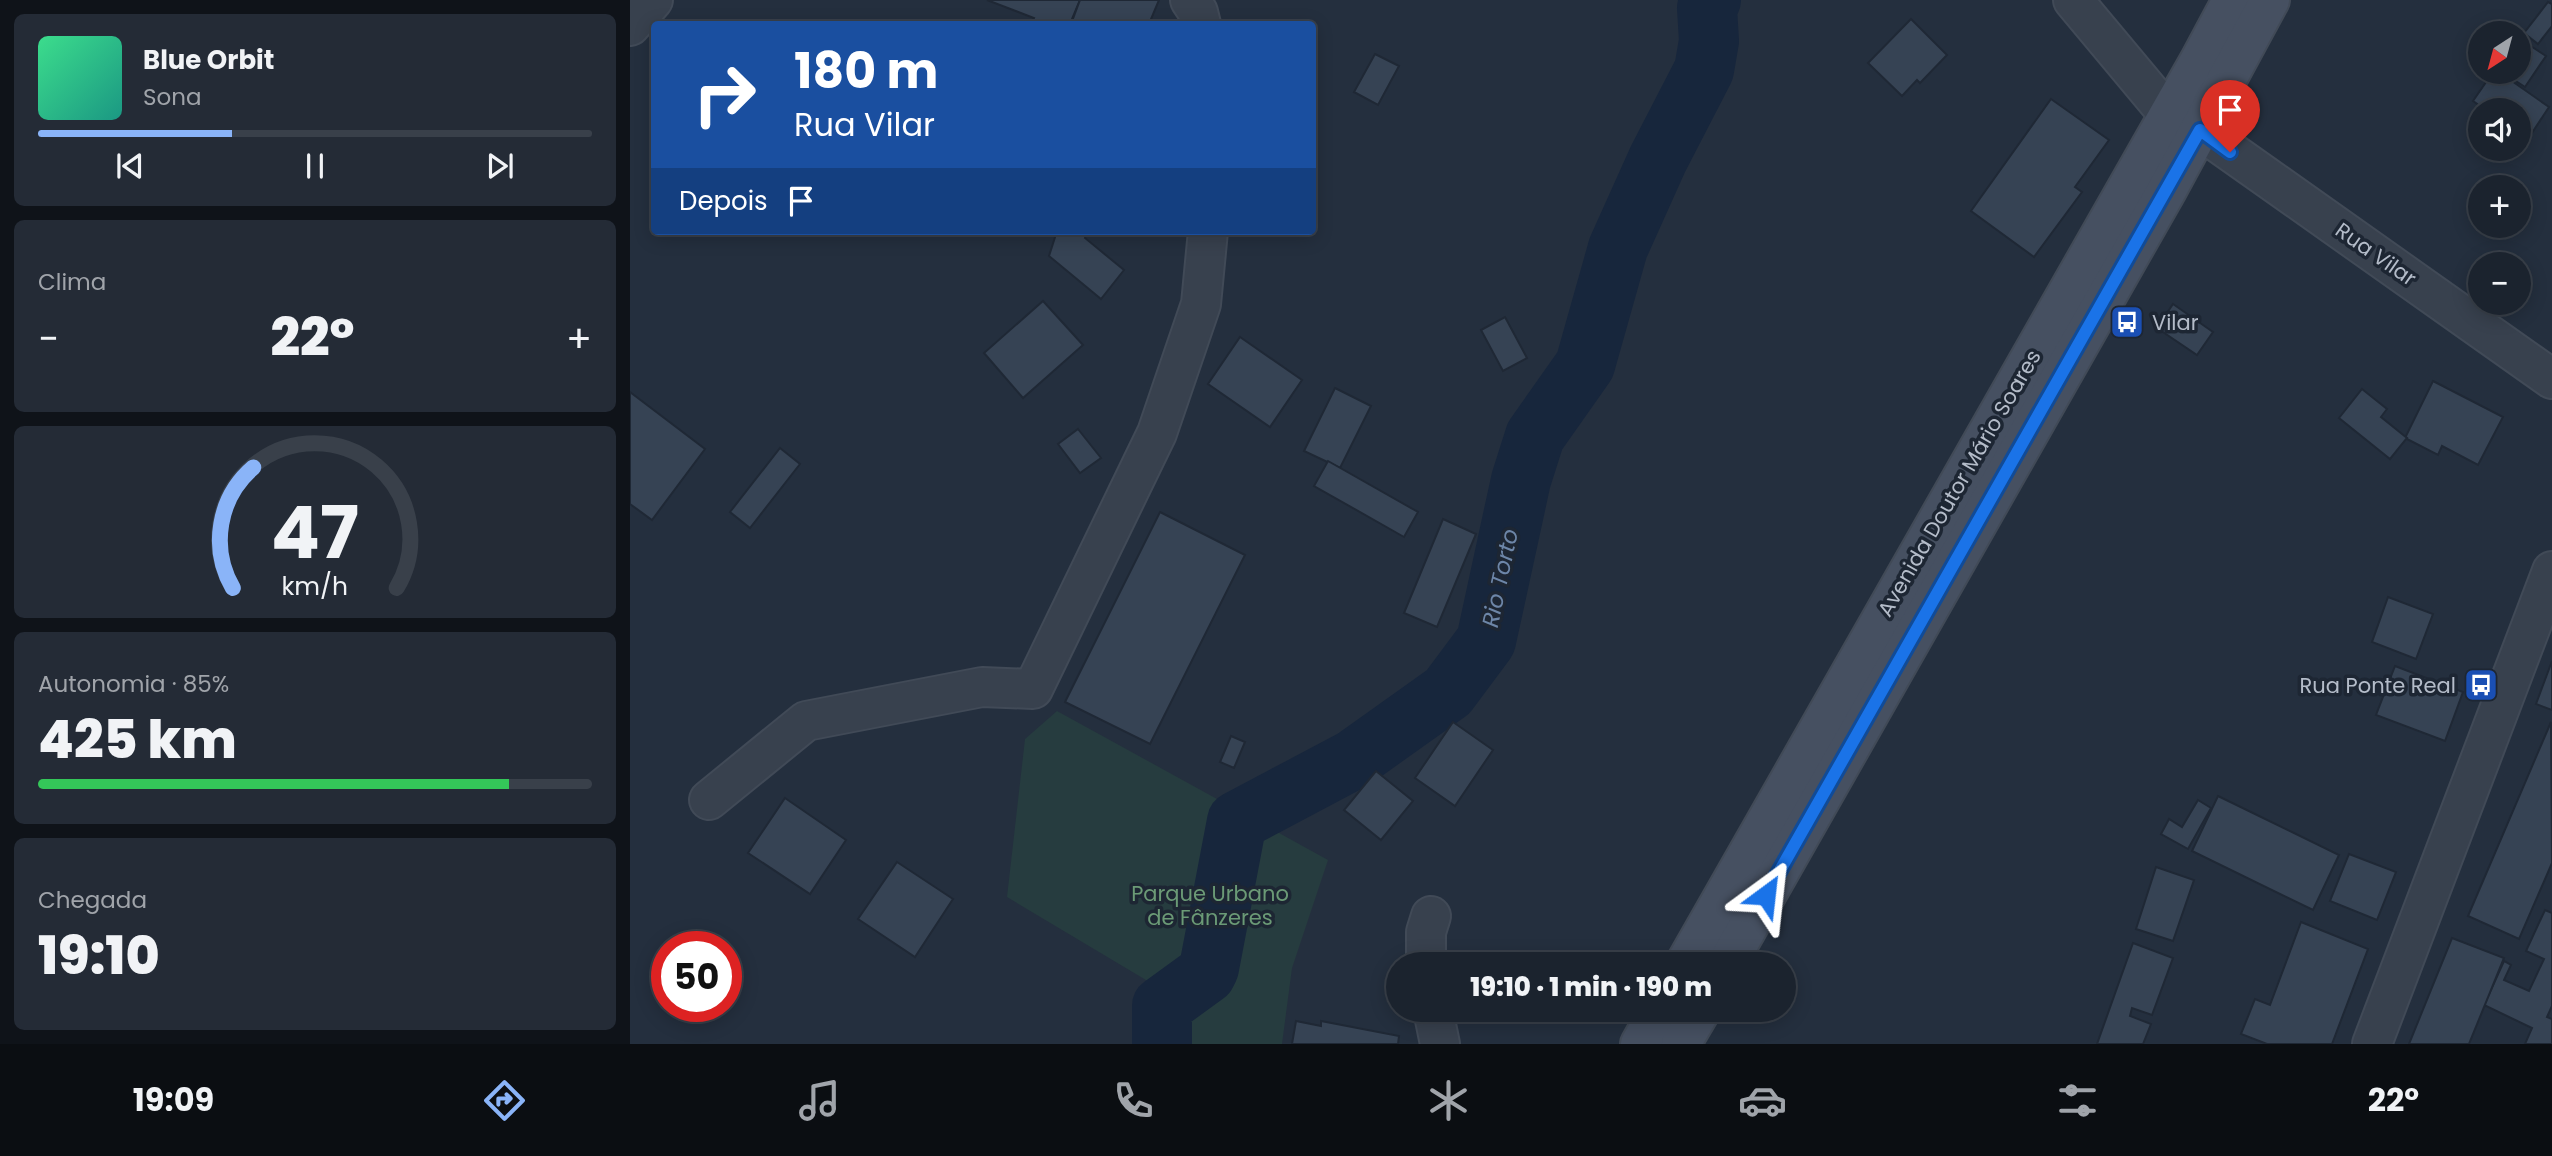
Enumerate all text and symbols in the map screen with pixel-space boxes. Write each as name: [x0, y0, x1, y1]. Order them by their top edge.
north arrow: [2468, 21, 2530, 84]
map controls: [2468, 21, 2531, 315]
text: 180 m: [794, 37, 938, 105]
text: Blue Orbit: [143, 42, 274, 78]
icon: right: [679, 49, 770, 140]
pin: [2200, 80, 2260, 152]
text: Sona: [143, 81, 202, 113]
icon: arrive: [2211, 91, 2249, 129]
button: sound: [2468, 98, 2531, 161]
text: Rua Vilar: [794, 102, 935, 147]
icon: previous: [111, 147, 149, 185]
icon: pause: [296, 147, 334, 185]
icon: next: [481, 147, 519, 185]
button: +: [2468, 175, 2531, 238]
icon: arrive: [782, 182, 820, 220]
text: Depois: [679, 183, 768, 219]
street label: Rua Vilar: [2330, 216, 2422, 293]
button: −: [2468, 252, 2531, 315]
text: Clima: [38, 266, 106, 298]
text: 22°: [270, 301, 355, 374]
bus stop icon: Vilar: [2108, 303, 2146, 341]
place label: Vilar: [2152, 308, 2199, 337]
text: −: [38, 312, 59, 365]
text: +: [566, 312, 592, 365]
street label: Avenida Doutor Mário Soares: [1870, 344, 2048, 622]
text: 47: [271, 482, 359, 583]
water label: Rio Torto: [1474, 526, 1526, 630]
text: km/h: [282, 569, 348, 604]
bus stop icon: Rua Ponte Real: [2462, 666, 2500, 704]
text: Autonomia · 85%: [38, 668, 229, 700]
place label: Rua Ponte Real: [2300, 671, 2456, 700]
text: 425 km: [38, 703, 237, 776]
position arrow: [1729, 858, 1803, 932]
park label: Parque Urbano de Fânzeres: [1131, 879, 1289, 932]
text: Chegada: [38, 884, 147, 916]
text: 19:10: [38, 919, 160, 992]
speed limit sign: 50: [651, 931, 742, 1022]
text: 19:10 · 1 min · 190 m: [1470, 969, 1712, 1005]
icon: directions: [480, 1076, 529, 1125]
icon: music: [795, 1076, 844, 1125]
icon: phone: [1109, 1076, 1158, 1125]
icon: climate: [1424, 1076, 1473, 1125]
icon: car: [1738, 1076, 1787, 1125]
icon: filters: [2053, 1076, 2102, 1125]
text: 19:09: [133, 1077, 214, 1122]
text: 22°: [2368, 1077, 2419, 1122]

